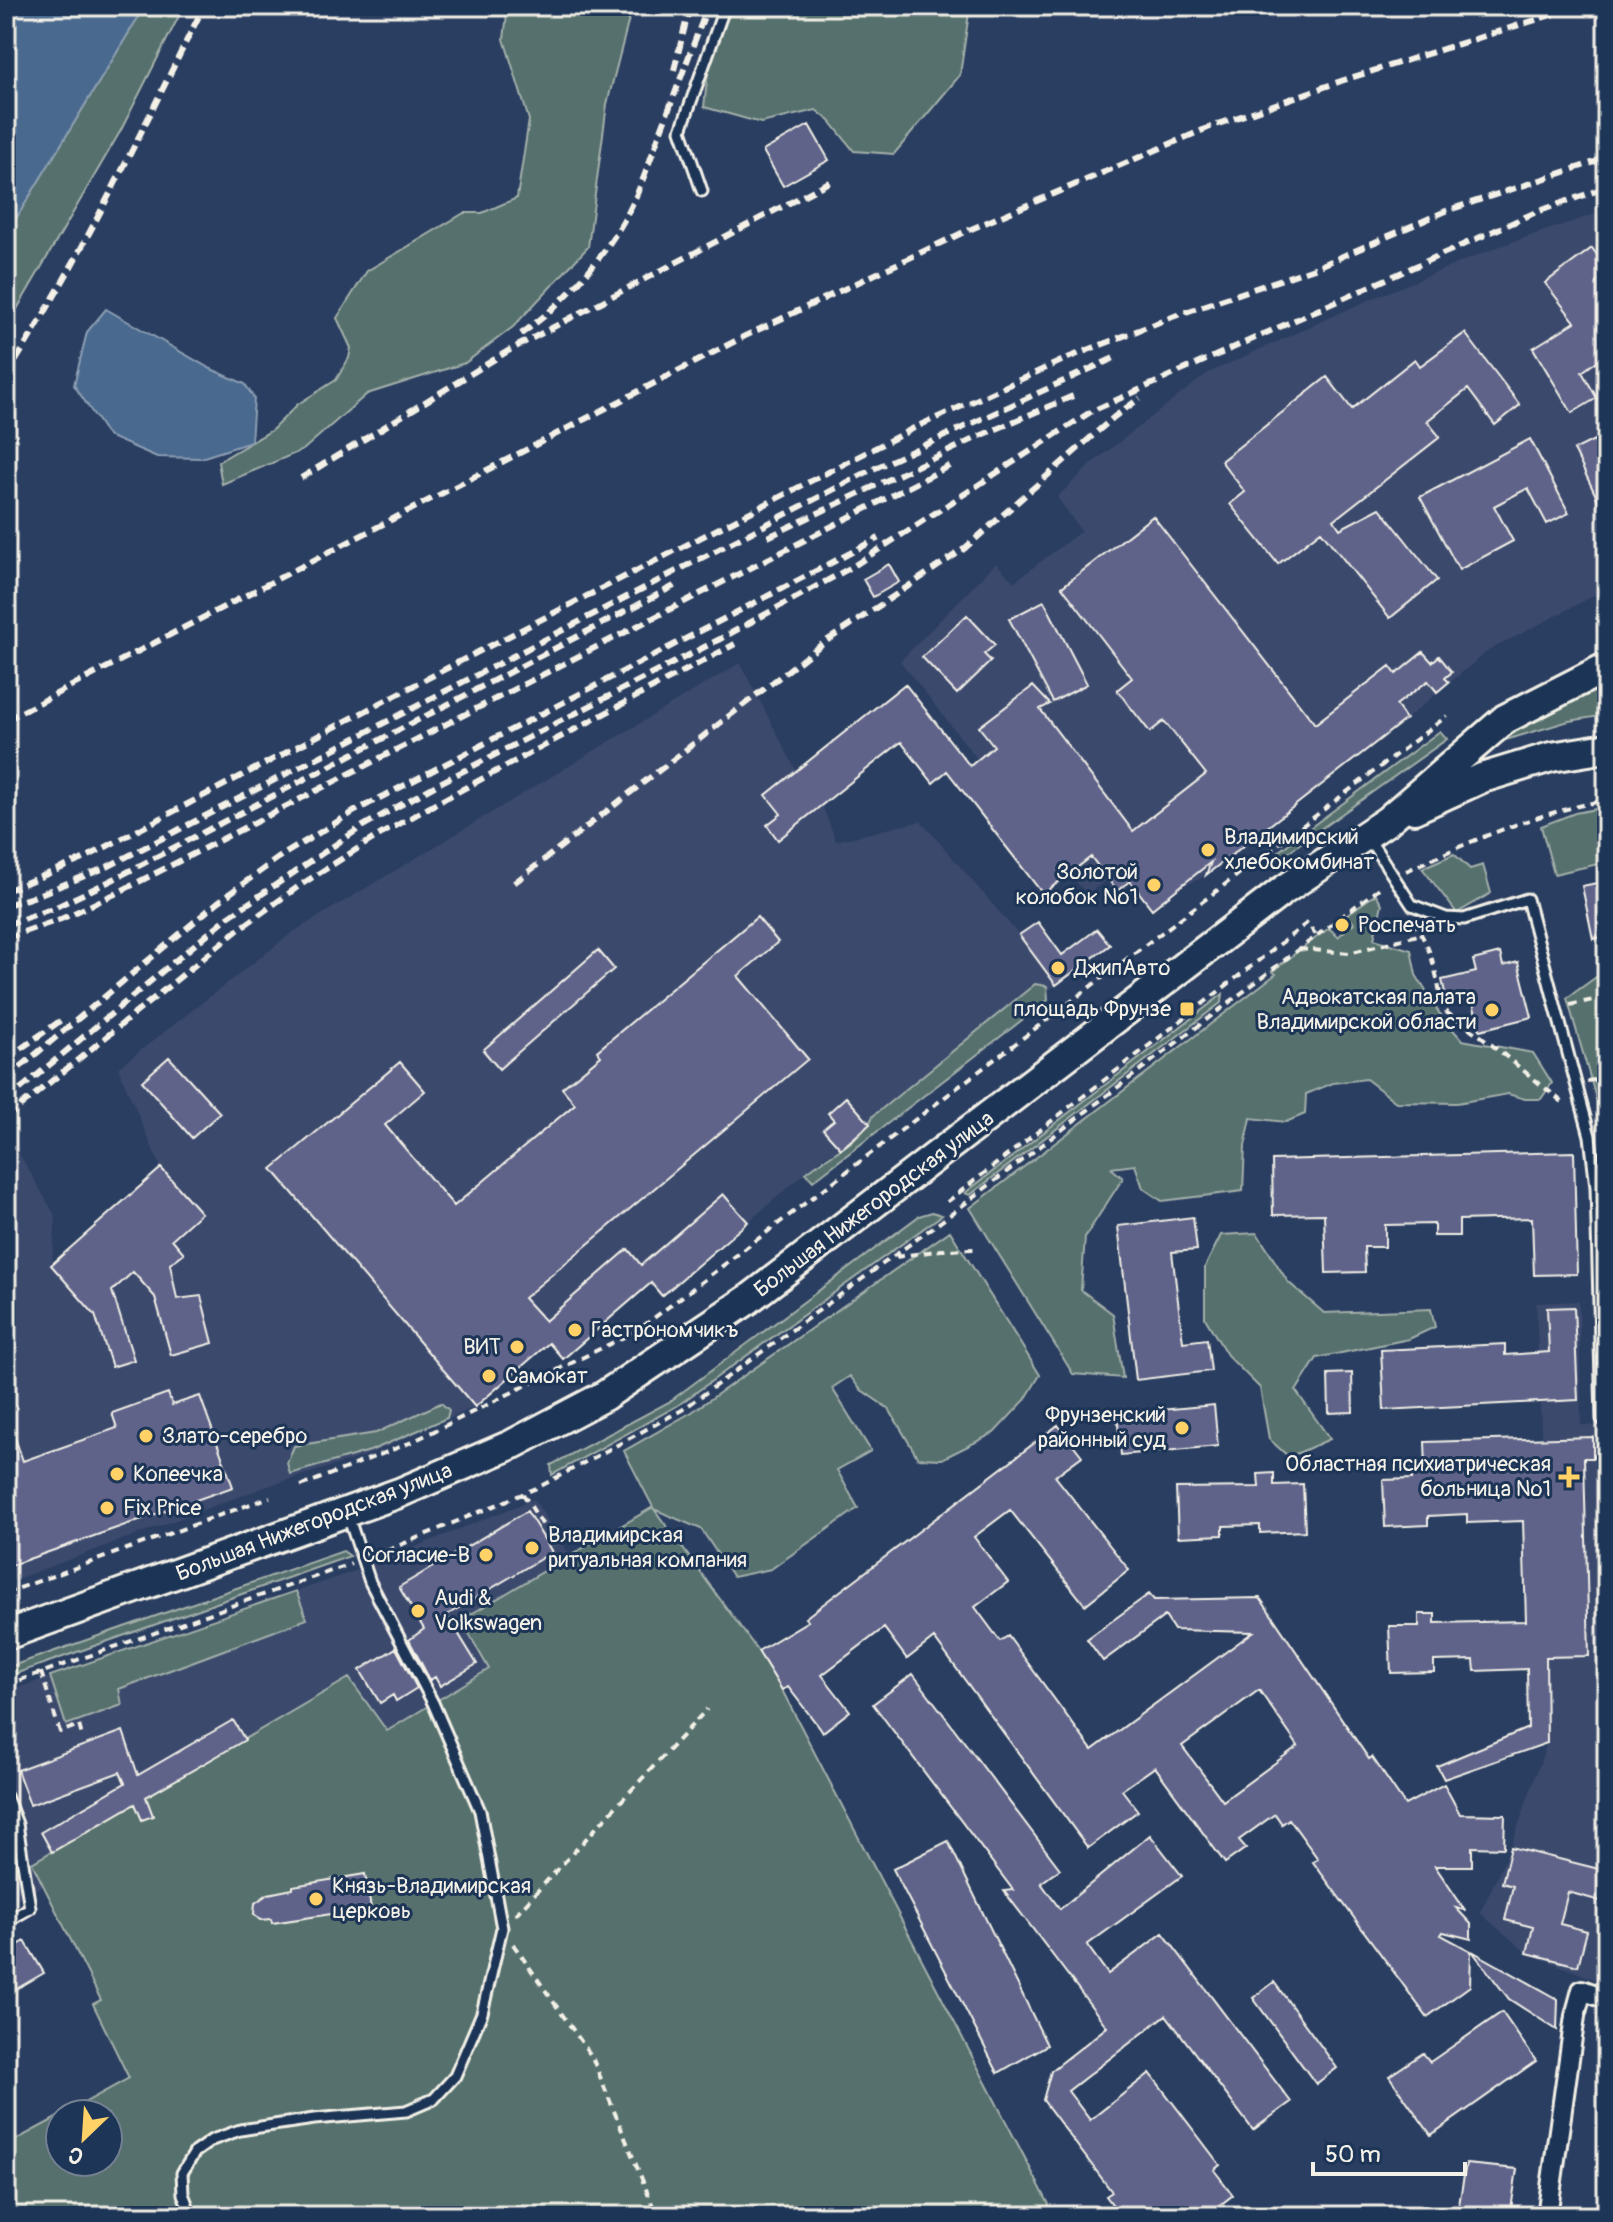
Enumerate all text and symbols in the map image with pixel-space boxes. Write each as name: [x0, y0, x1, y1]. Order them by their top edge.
place label: Владимирский хлебокомбинат: [1224, 823, 1374, 876]
marker: Владимирский хлебокомбинат: [1199, 841, 1217, 859]
place label: Золотой колобок №1: [1016, 858, 1138, 911]
marker: Золотой колобок №1: [1145, 876, 1163, 894]
place label: Роспечать: [1358, 911, 1456, 939]
marker: Роспечать: [1333, 916, 1351, 934]
place label: ДжипАвто: [1073, 954, 1170, 982]
marker: ДжипАвто: [1049, 959, 1067, 977]
place label: Адвокатская палата Владимирской области: [1257, 983, 1476, 1036]
place label: площадь Фрунзе: [1013, 995, 1171, 1023]
marker: площадь Фрунзе: [1178, 1000, 1196, 1018]
marker: Адвокатская палата Владимирской области: [1483, 1001, 1501, 1019]
street label: Большая Нижегородская улица: [748, 1104, 1000, 1304]
place label: Гастрономчикъ: [591, 1316, 739, 1344]
marker: Гастрономчикъ: [566, 1321, 584, 1339]
place label: ВИТ: [463, 1333, 501, 1361]
marker: ВИТ: [508, 1338, 526, 1356]
place label: Самокат: [505, 1362, 588, 1390]
marker: Самокат: [480, 1367, 498, 1385]
place label: Фрунзенский районный суд: [1038, 1401, 1166, 1454]
marker: Фрунзенский районный суд: [1173, 1419, 1191, 1437]
place label: Злато-серебро: [162, 1422, 307, 1450]
marker: Злато-серебро: [137, 1427, 155, 1445]
place label: Областная психиатрическая больница №1: [1285, 1450, 1551, 1503]
street label: Большая Нижегородская улица: [172, 1456, 456, 1588]
place label: Копеечка: [133, 1460, 223, 1488]
marker: Копеечка: [108, 1465, 126, 1483]
marker: Областная психиатрическая больница №1: [1558, 1466, 1580, 1488]
place label: Fix Price: [123, 1494, 202, 1522]
marker: Fix Price: [98, 1499, 116, 1517]
place label: Владимирская ритуальная компания: [548, 1521, 747, 1574]
marker: Владимирская ритуальная компания: [523, 1539, 541, 1557]
place label: Согласие-В: [362, 1541, 470, 1569]
marker: Согласие-В: [477, 1546, 495, 1564]
place label: Audi & Volkswagen: [434, 1584, 542, 1637]
marker: Audi & Volkswagen: [409, 1602, 427, 1620]
place label: Князь-Владимирская церковь: [332, 1872, 531, 1925]
marker: Князь-Владимирская церковь: [307, 1890, 325, 1908]
north arrow: [44, 2098, 124, 2178]
scale bar: [1313, 2126, 1465, 2176]
text: С: [64, 2139, 88, 2171]
text: 50 m: [1325, 2140, 1381, 2169]

